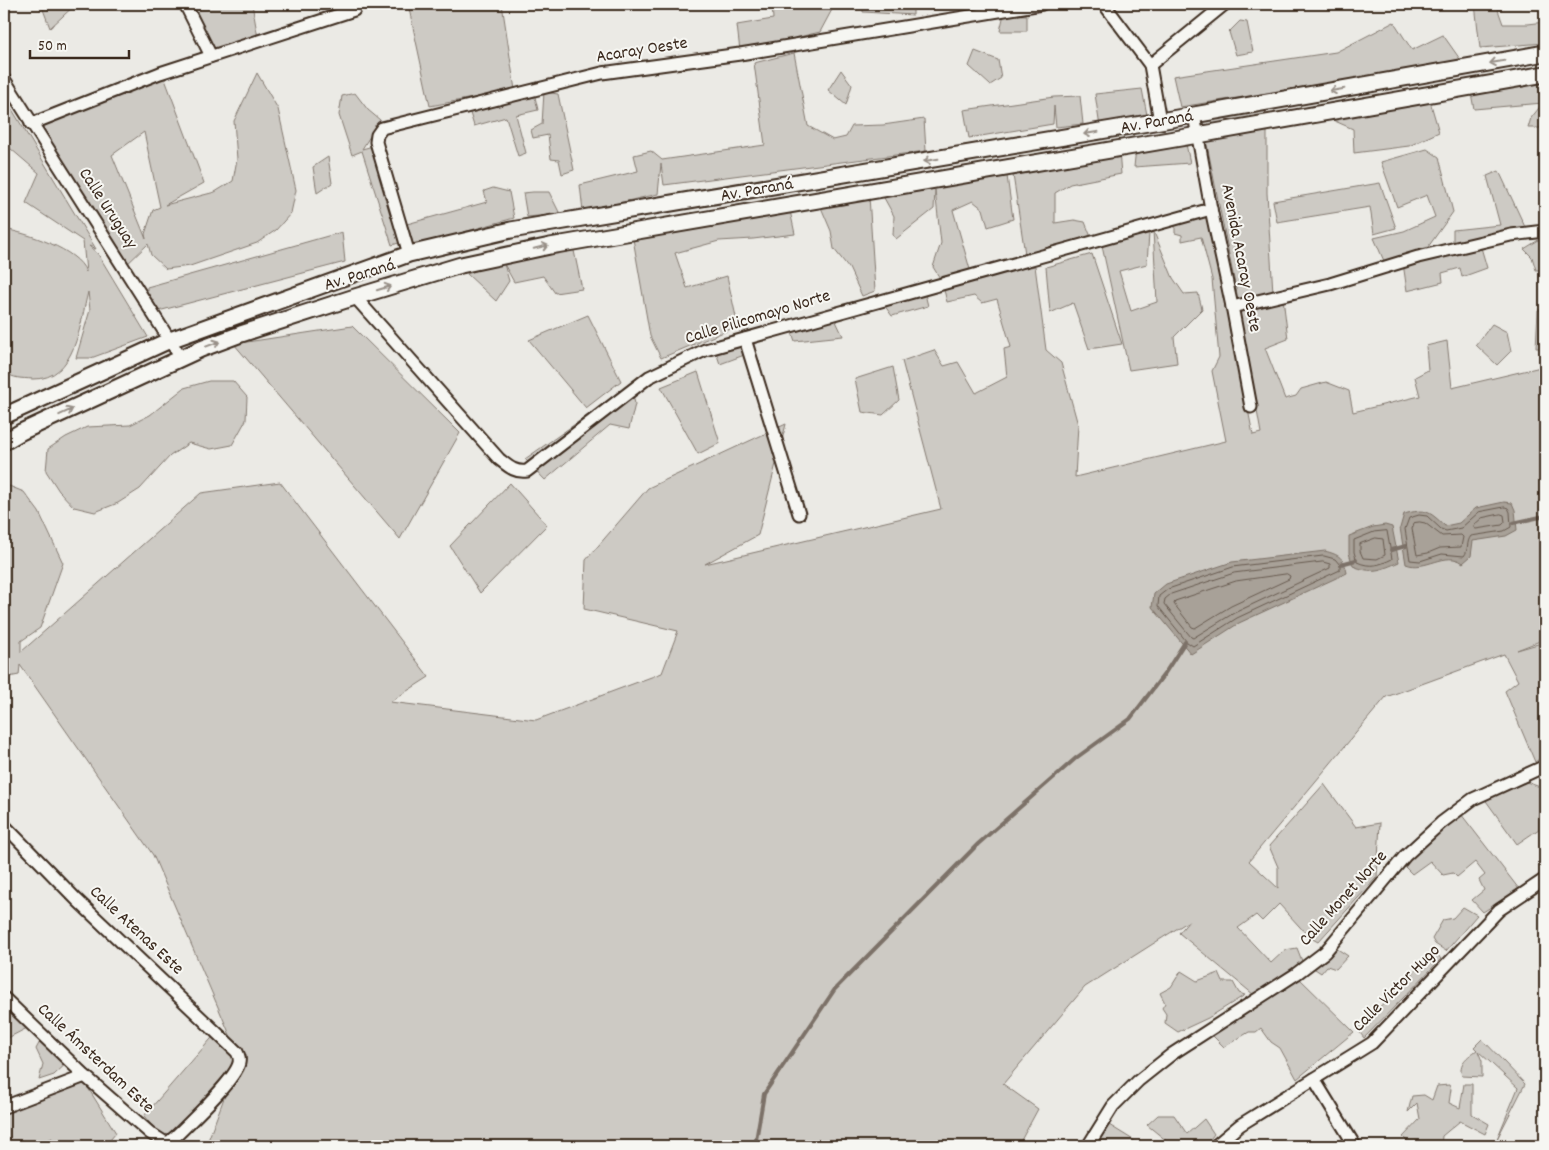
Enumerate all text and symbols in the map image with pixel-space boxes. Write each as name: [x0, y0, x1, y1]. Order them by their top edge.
scale bar: [30, 28, 129, 60]
street label: Acaray Oeste: [594, 31, 690, 71]
text: 50 m: [38, 36, 67, 58]
one-way arrow: [1490, 57, 1506, 67]
one-way arrow: [1330, 86, 1346, 96]
street label: Av. Paraná: [1119, 104, 1195, 142]
one-way arrow: [1083, 128, 1099, 138]
one-way arrow: [923, 155, 939, 165]
street label: Calle Uruguay: [71, 163, 143, 255]
street label: Av. Paraná: [719, 172, 795, 210]
street label: Avenida Acaray Oeste: [1213, 182, 1267, 334]
one-way arrow: [533, 242, 549, 252]
street label: Av. Paraná: [321, 253, 399, 299]
one-way arrow: [376, 283, 392, 293]
street label: Calle Pilicomayo Norte: [682, 284, 834, 352]
one-way arrow: [205, 339, 220, 348]
one-way arrow: [58, 407, 73, 417]
street label: Calle Monet Norte: [1294, 845, 1394, 953]
street label: Calle Atenas Este: [83, 881, 189, 981]
street label: Calle Victor Hugo: [1347, 939, 1447, 1039]
street label: Calle Ámsterdam Este: [31, 998, 159, 1120]

